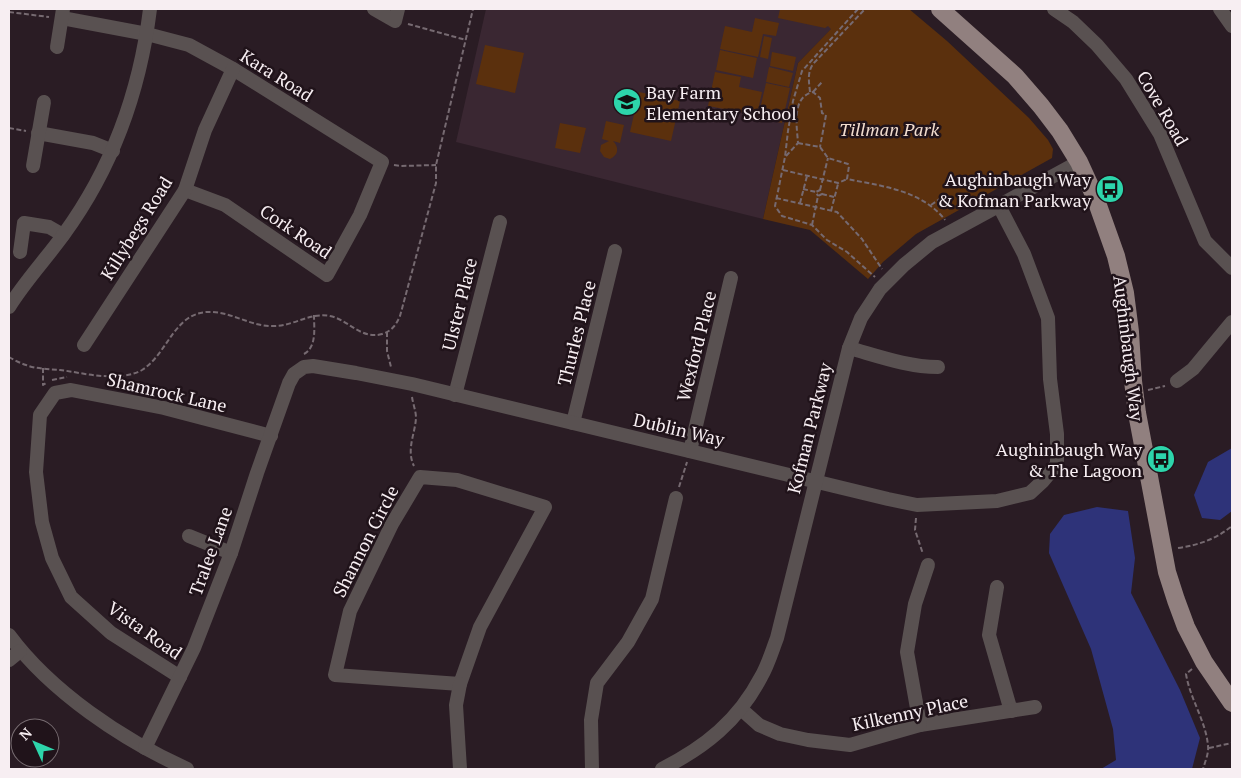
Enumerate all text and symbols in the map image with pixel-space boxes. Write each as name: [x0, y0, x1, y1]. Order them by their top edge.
street label: Kara Road: [236, 43, 318, 107]
street label: Cove Road: [1132, 66, 1194, 150]
place label: Bay Farm Elementary School: [646, 80, 797, 125]
school or university icon: Bay Farm Elementary School: [612, 87, 642, 117]
park label: Tillman Park: [839, 117, 939, 141]
place label: Aughinbaugh Way & Kofman Parkway: [937, 167, 1092, 212]
street label: Killybegs Road: [95, 172, 177, 284]
bus stop icon: Aughinbaugh Way & Kofman Parkway: [1095, 174, 1125, 204]
street label: Cork Road: [255, 198, 337, 264]
street label: Ulster Place: [436, 255, 482, 353]
street label: Aughinbaugh Way: [1108, 274, 1150, 423]
street label: Thurles Place: [551, 278, 601, 388]
street label: Wexford Place: [671, 288, 721, 404]
street label: Kofman Parkway: [781, 359, 837, 496]
street label: Shamrock Lane: [105, 367, 229, 417]
street label: Dublin Way: [631, 407, 728, 451]
place label: Aughinbaugh Way & The Lagoon: [996, 437, 1143, 482]
bus stop icon: Aughinbaugh Way & The Lagoon: [1146, 444, 1176, 474]
street label: Shannon Circle: [327, 481, 403, 601]
street label: Tralee Lane: [183, 503, 237, 599]
street label: Vista Road: [103, 596, 187, 664]
street label: Kilkenny Place: [850, 688, 970, 736]
north arrow: [10, 718, 60, 768]
text: N: [15, 723, 36, 744]

